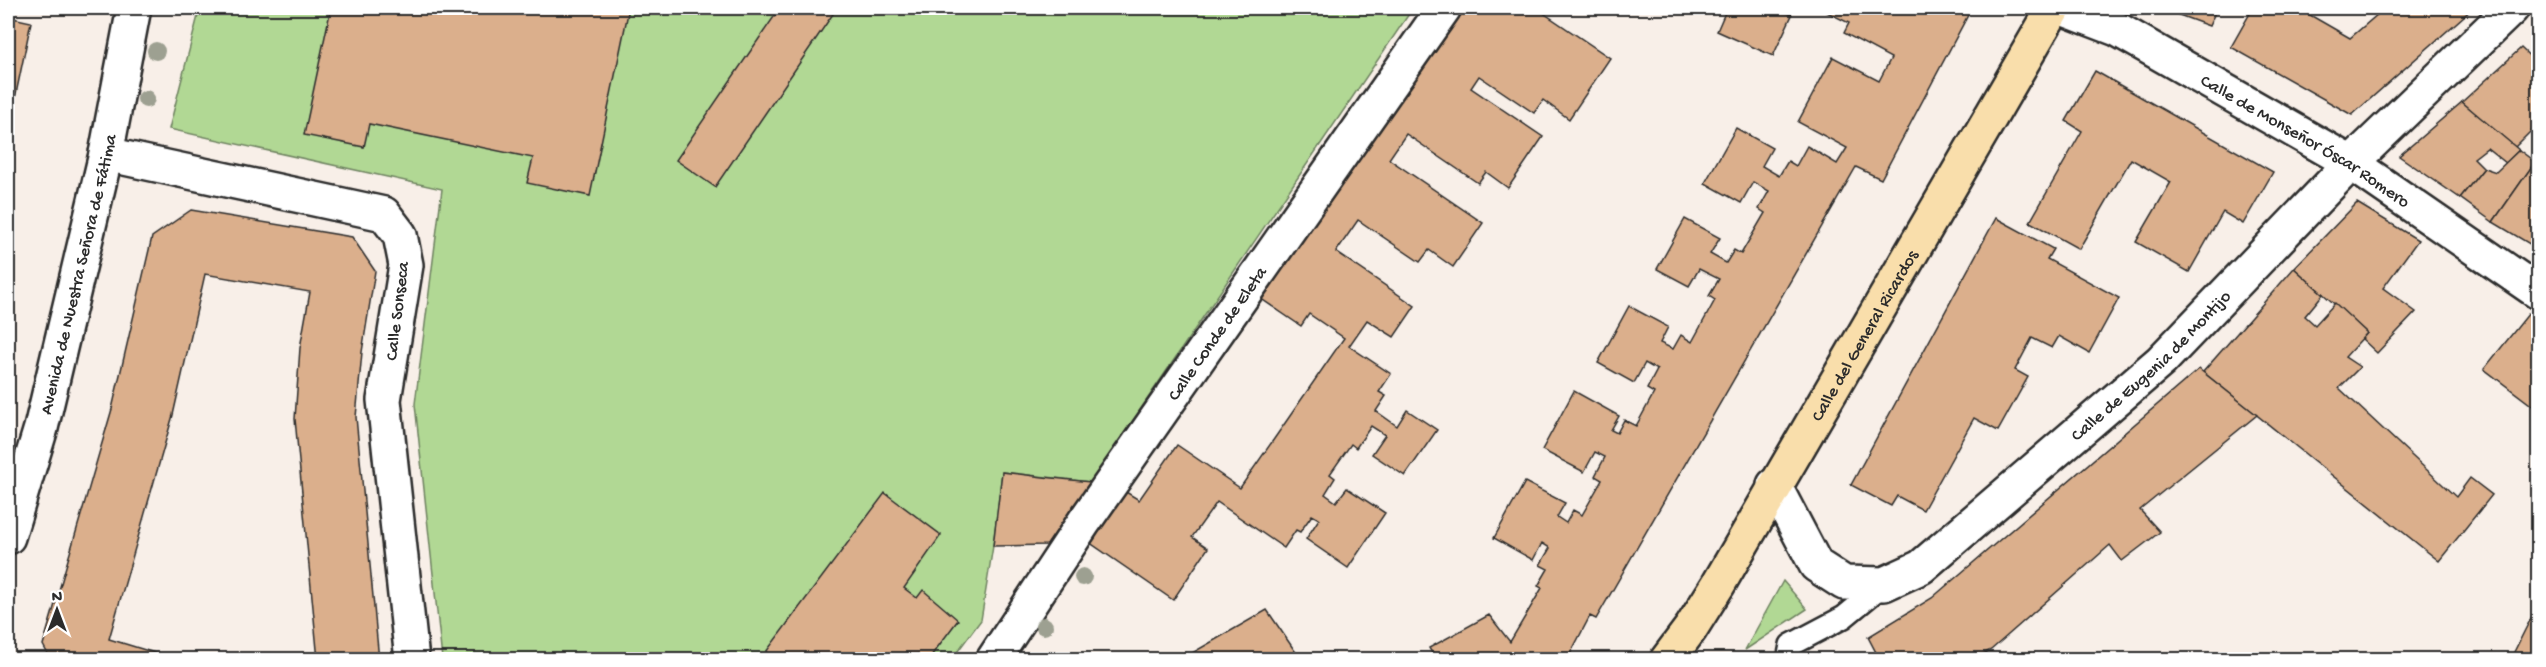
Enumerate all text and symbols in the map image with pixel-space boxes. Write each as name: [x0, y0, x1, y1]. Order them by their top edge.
street label: Calle de Monseñor Óscar Romero: [2196, 71, 2413, 213]
street label: Avenida de Nuestra Señora de Fátima: [37, 132, 123, 417]
street label: Calle del General Ricardos: [1808, 246, 1924, 426]
street label: Calle Sonseca: [382, 260, 415, 362]
street label: Calle Conde de Eleta: [1164, 263, 1273, 406]
street label: Calle de Eugenia de Montijo: [2067, 287, 2236, 447]
north arrow: [27, 580, 87, 640]
text: N: [52, 589, 63, 608]

